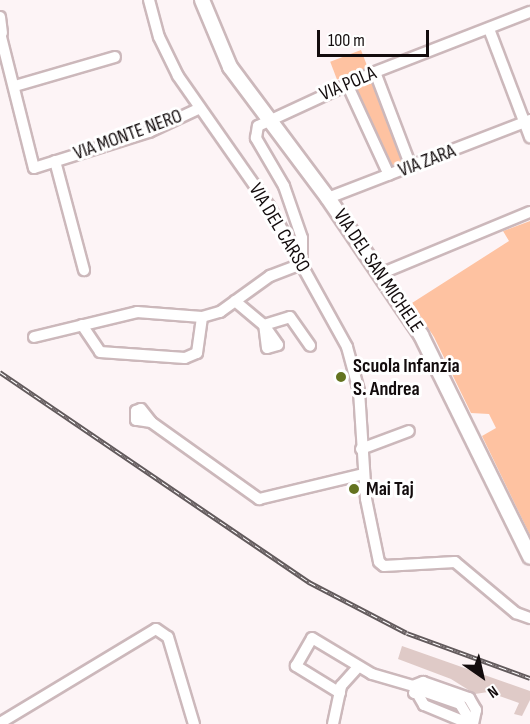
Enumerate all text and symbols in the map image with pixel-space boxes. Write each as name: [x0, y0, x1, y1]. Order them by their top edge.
scale bar: [320, 18, 432, 56]
text: 100 m: [328, 30, 365, 51]
street label: VIA POLA: [316, 61, 380, 107]
street label: VIA MONTE NERO: [70, 104, 186, 166]
street label: VIA ZARA: [395, 139, 459, 183]
street label: VIA DEL CARSO: [243, 179, 315, 277]
street label: VIA DEL SAN MICHELE: [328, 205, 428, 337]
place label: Scuola Infanzia S. Andrea: [353, 354, 460, 401]
marker: Scuola Infanzia S. Andrea: [334, 370, 348, 384]
place label: Mai Taj: [366, 477, 414, 501]
marker: Mai Taj: [347, 482, 361, 496]
north arrow: [452, 646, 512, 706]
text: N: [483, 681, 501, 702]

